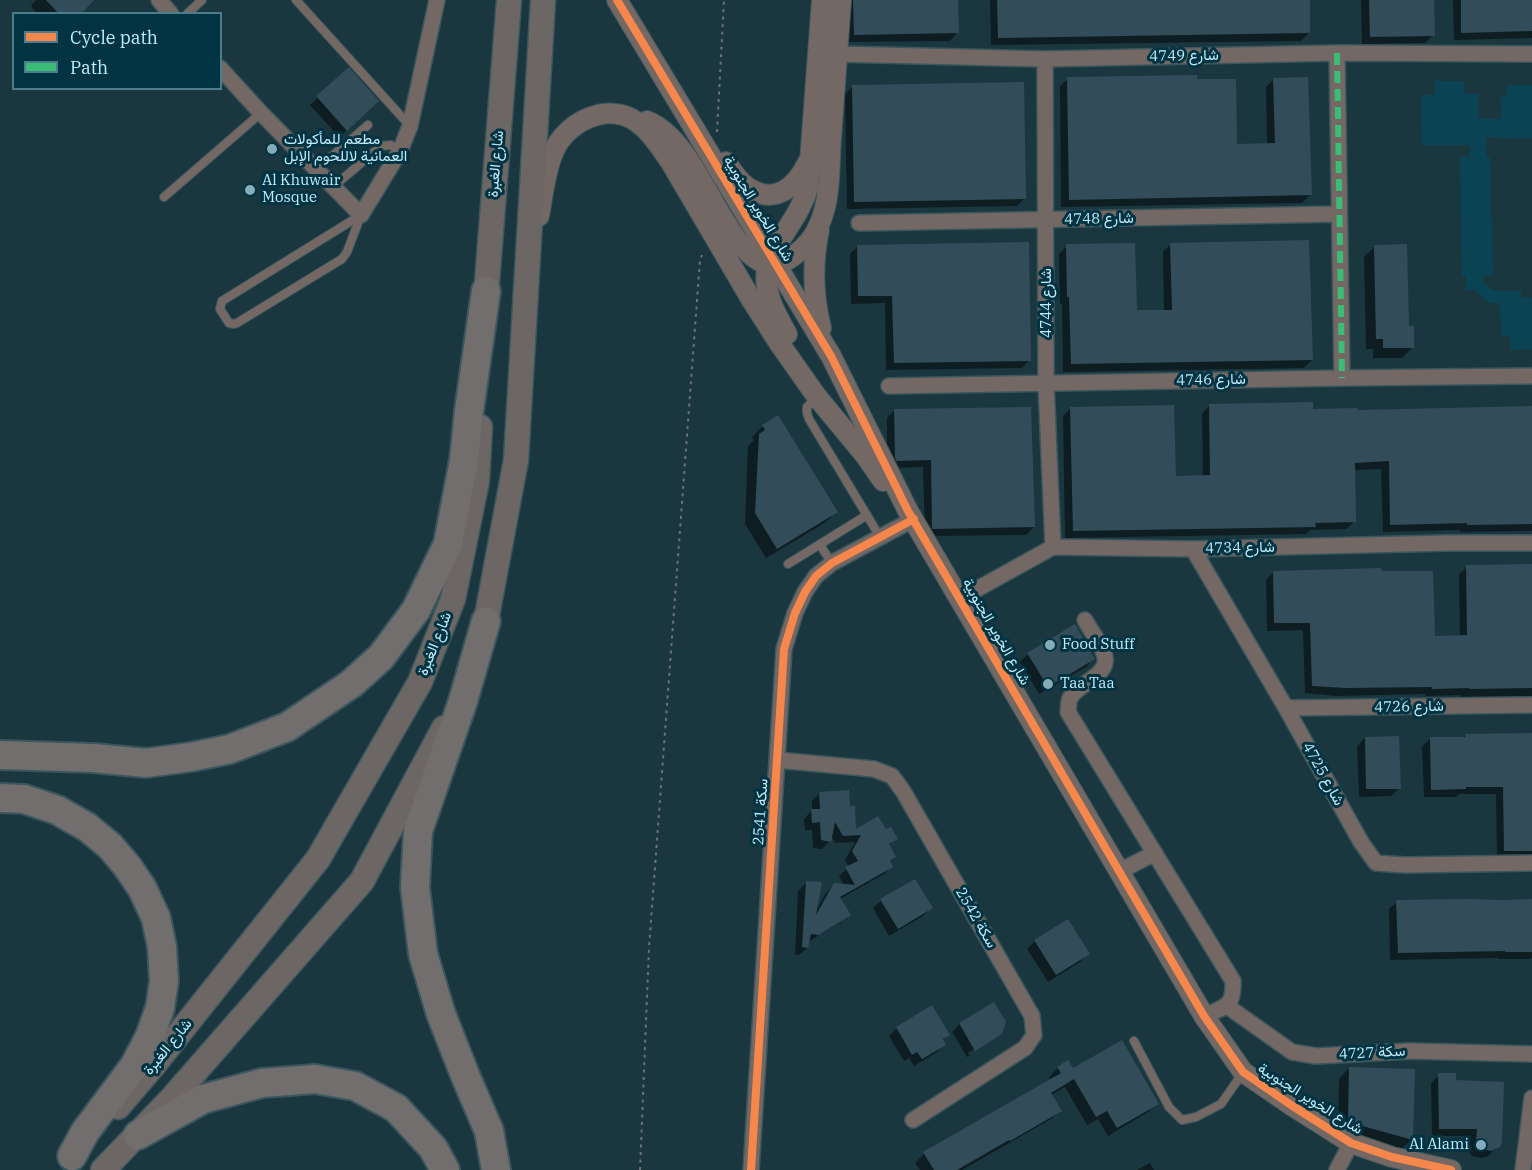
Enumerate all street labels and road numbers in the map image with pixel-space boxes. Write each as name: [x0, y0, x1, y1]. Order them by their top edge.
street label: 4749 شارع: [1149, 46, 1219, 66]
street label: شارع الغبرة: [484, 130, 508, 198]
street label: شارع الخوير الجنوبية: [719, 153, 797, 265]
street label: 4748 شارع: [1064, 209, 1134, 229]
street label: 4744 شارع: [1038, 268, 1056, 338]
street label: 4746 شارع: [1176, 370, 1246, 390]
street label: 4734 شارع: [1205, 538, 1275, 558]
street label: شارع الخوير الجنوبية: [958, 575, 1034, 689]
street label: شارع الغبرة: [414, 610, 456, 678]
street label: 4726 شارع: [1374, 697, 1444, 717]
street label: 4725 شارع: [1298, 739, 1348, 809]
street label: سكة 2541: [750, 778, 772, 846]
street label: سكة 2542: [952, 885, 1000, 951]
street label: شارع الغبرة: [140, 1015, 196, 1079]
street label: سكة 4727: [1338, 1042, 1406, 1064]
street label: شارع الخوير الجنوبية: [1254, 1060, 1366, 1138]

